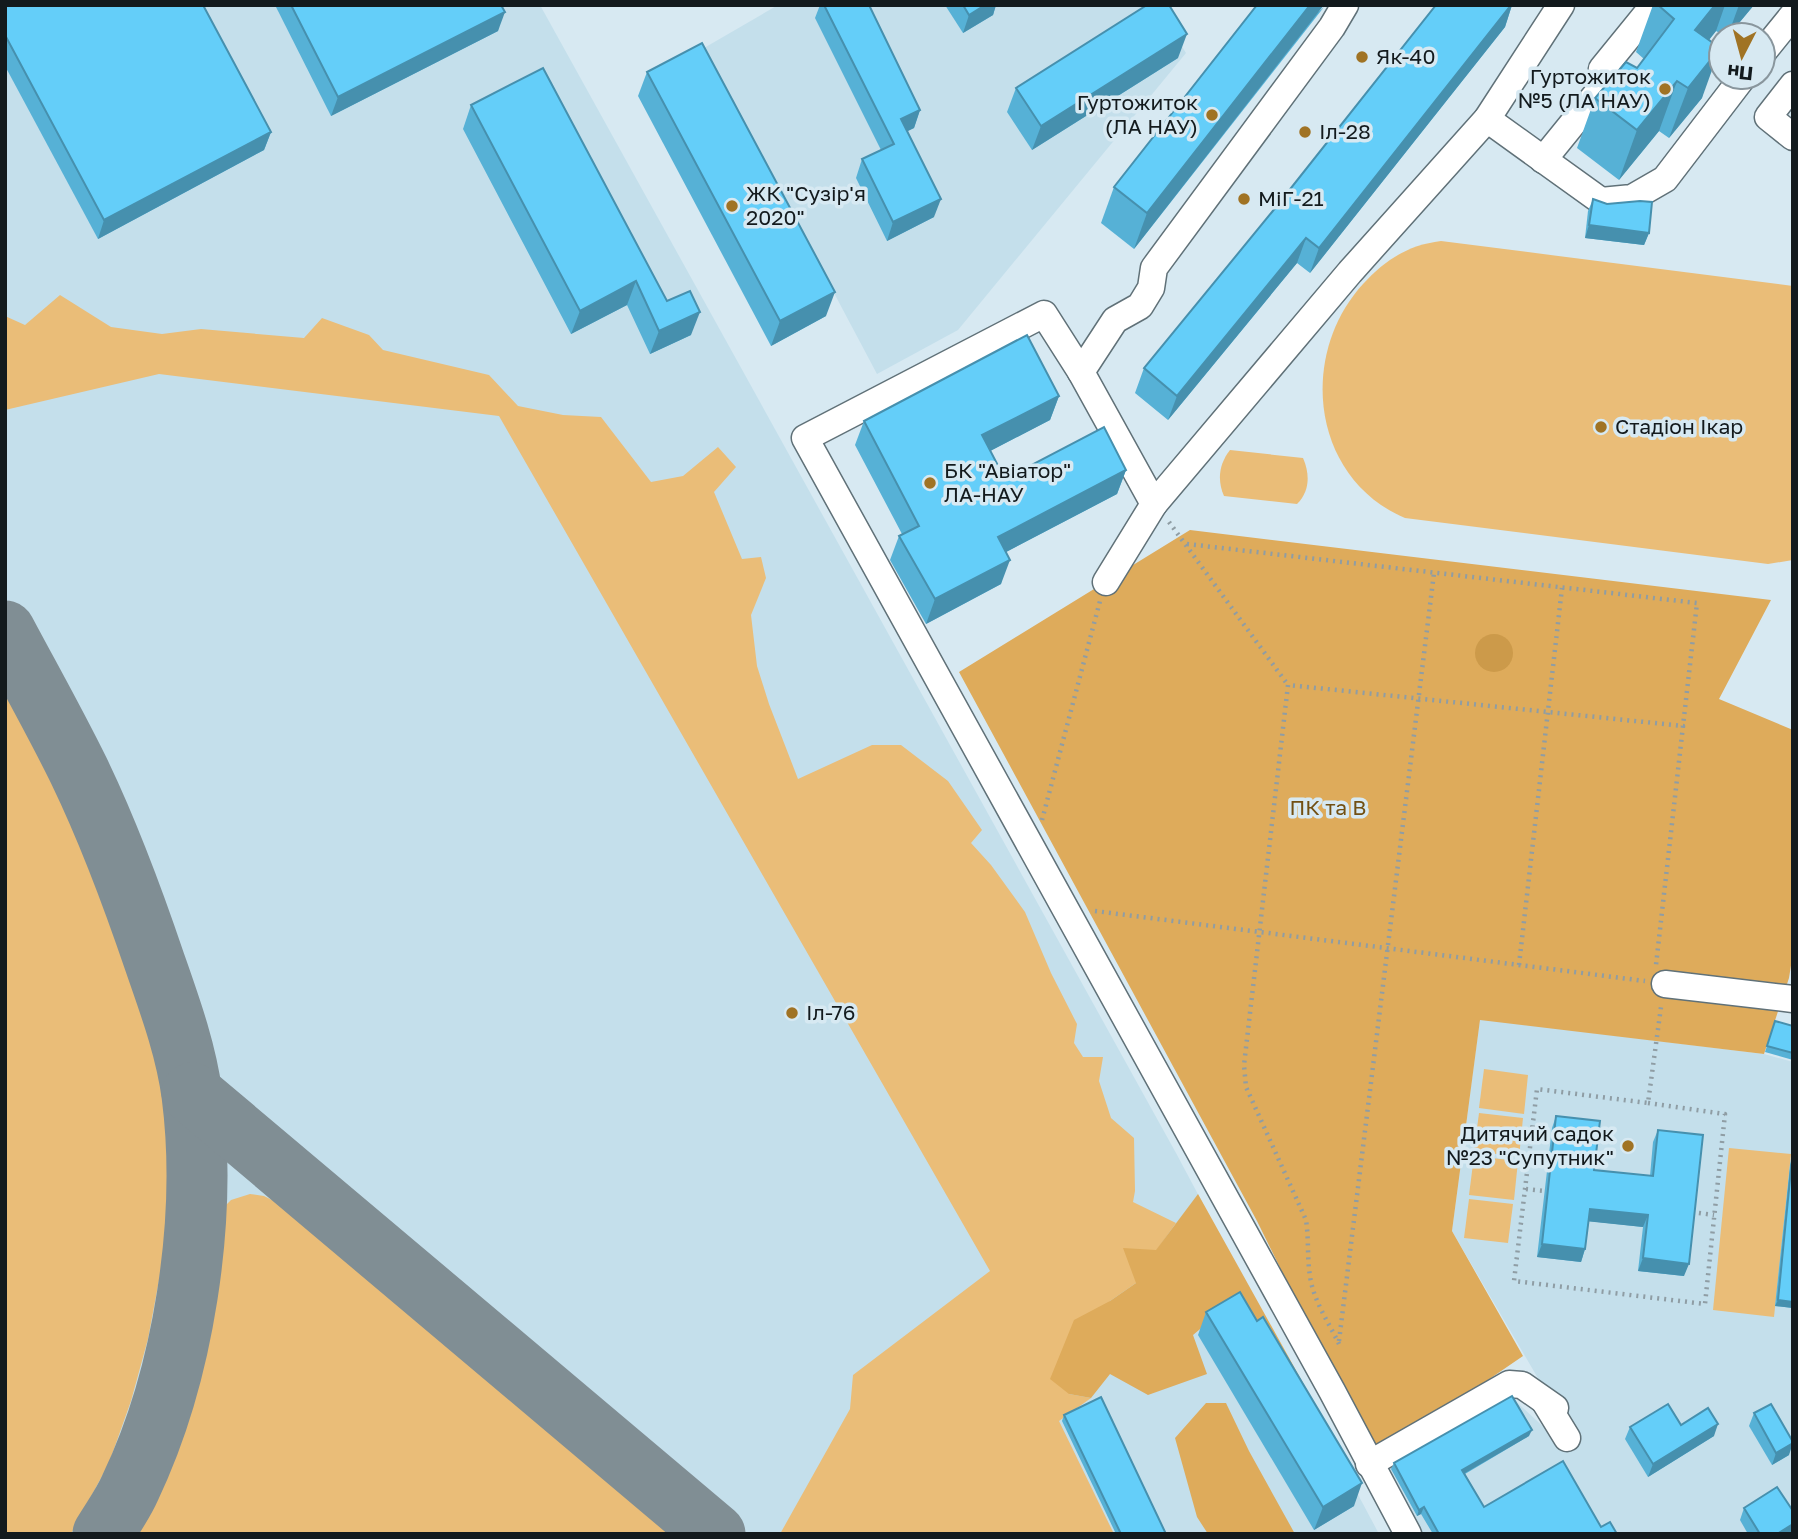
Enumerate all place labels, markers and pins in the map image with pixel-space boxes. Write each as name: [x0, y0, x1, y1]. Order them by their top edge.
place label: Як-40: [1376, 43, 1435, 69]
marker: Як-40: [1354, 49, 1370, 65]
place label: Гуртожиток №5 (ЛА НАУ): [1517, 63, 1651, 113]
marker: Гуртожиток №5 (ЛА НАУ): [1657, 81, 1673, 97]
place label: Гуртожиток (ЛА НАУ): [1077, 89, 1198, 139]
marker: Гуртожиток (ЛА НАУ): [1204, 107, 1220, 123]
place label: Іл-28: [1319, 118, 1371, 144]
marker: Іл-28: [1297, 124, 1313, 140]
place label: ЖК "Сузір'я 2020": [746, 180, 866, 230]
place label: МіГ-21: [1258, 185, 1324, 211]
marker: МіГ-21: [1236, 191, 1252, 207]
marker: ЖК "Сузір'я 2020": [724, 198, 740, 214]
place label: Стадіон Ікар: [1615, 413, 1743, 439]
marker: Стадіон Ікар: [1593, 419, 1609, 435]
place label: БК "Авіатор" ЛА-НАУ: [944, 457, 1071, 507]
marker: БК "Авіатор" ЛА-НАУ: [922, 475, 938, 491]
place label: Іл-76: [806, 999, 855, 1025]
marker: Іл-76: [784, 1005, 800, 1021]
place label: Дитячий садок №23 "Супутник": [1446, 1120, 1614, 1170]
marker: Дитячий садок №23 "Супутник": [1620, 1138, 1636, 1154]

